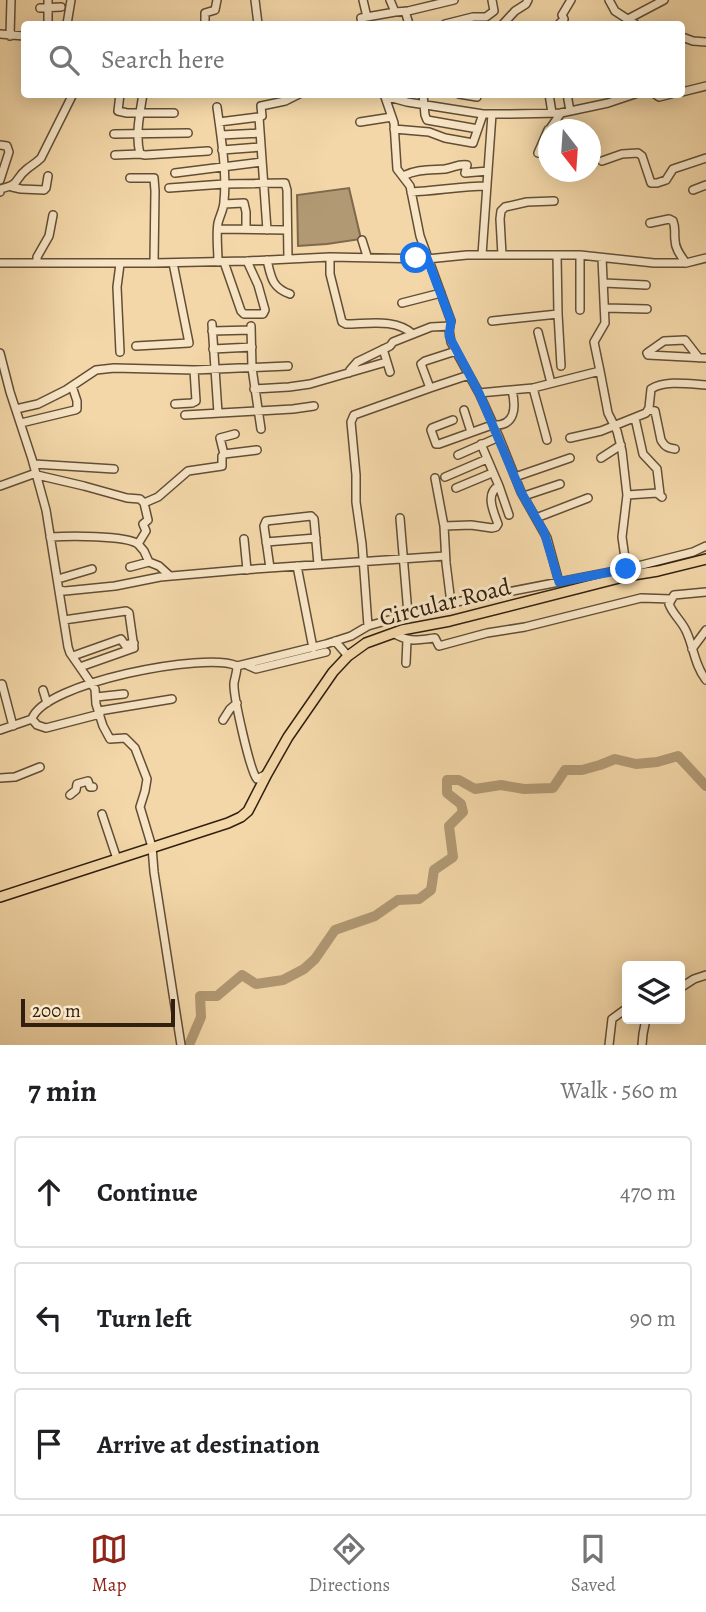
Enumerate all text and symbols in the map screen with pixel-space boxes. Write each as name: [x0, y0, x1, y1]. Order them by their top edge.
search box: [21, 21, 685, 98]
icon: search: [45, 41, 83, 79]
text: Search here: [101, 42, 225, 77]
north arrow: [538, 119, 601, 182]
route start: [400, 242, 431, 273]
route end: [610, 553, 641, 584]
street label: Circular Road: [376, 570, 514, 634]
map controls: [622, 961, 685, 1024]
button: layers: [622, 961, 685, 1024]
scale bar: [21, 996, 175, 1028]
text: 200 m: [32, 998, 81, 1024]
text: 7 min: [28, 1071, 97, 1111]
text: Walk · 560 m: [561, 1075, 678, 1106]
icon: ahead: [30, 1173, 68, 1211]
text: Continue: [97, 1175, 198, 1210]
text: 470 m: [620, 1177, 676, 1208]
icon: left: [30, 1299, 68, 1337]
text: Turn left: [97, 1301, 192, 1336]
text: 90 m: [630, 1303, 676, 1334]
icon: arrive: [30, 1425, 68, 1463]
text: Arrive at destination: [97, 1427, 320, 1462]
tab: Map: [90, 1530, 128, 1598]
tab: Directions: [309, 1530, 390, 1598]
tab: Saved: [571, 1530, 616, 1598]

